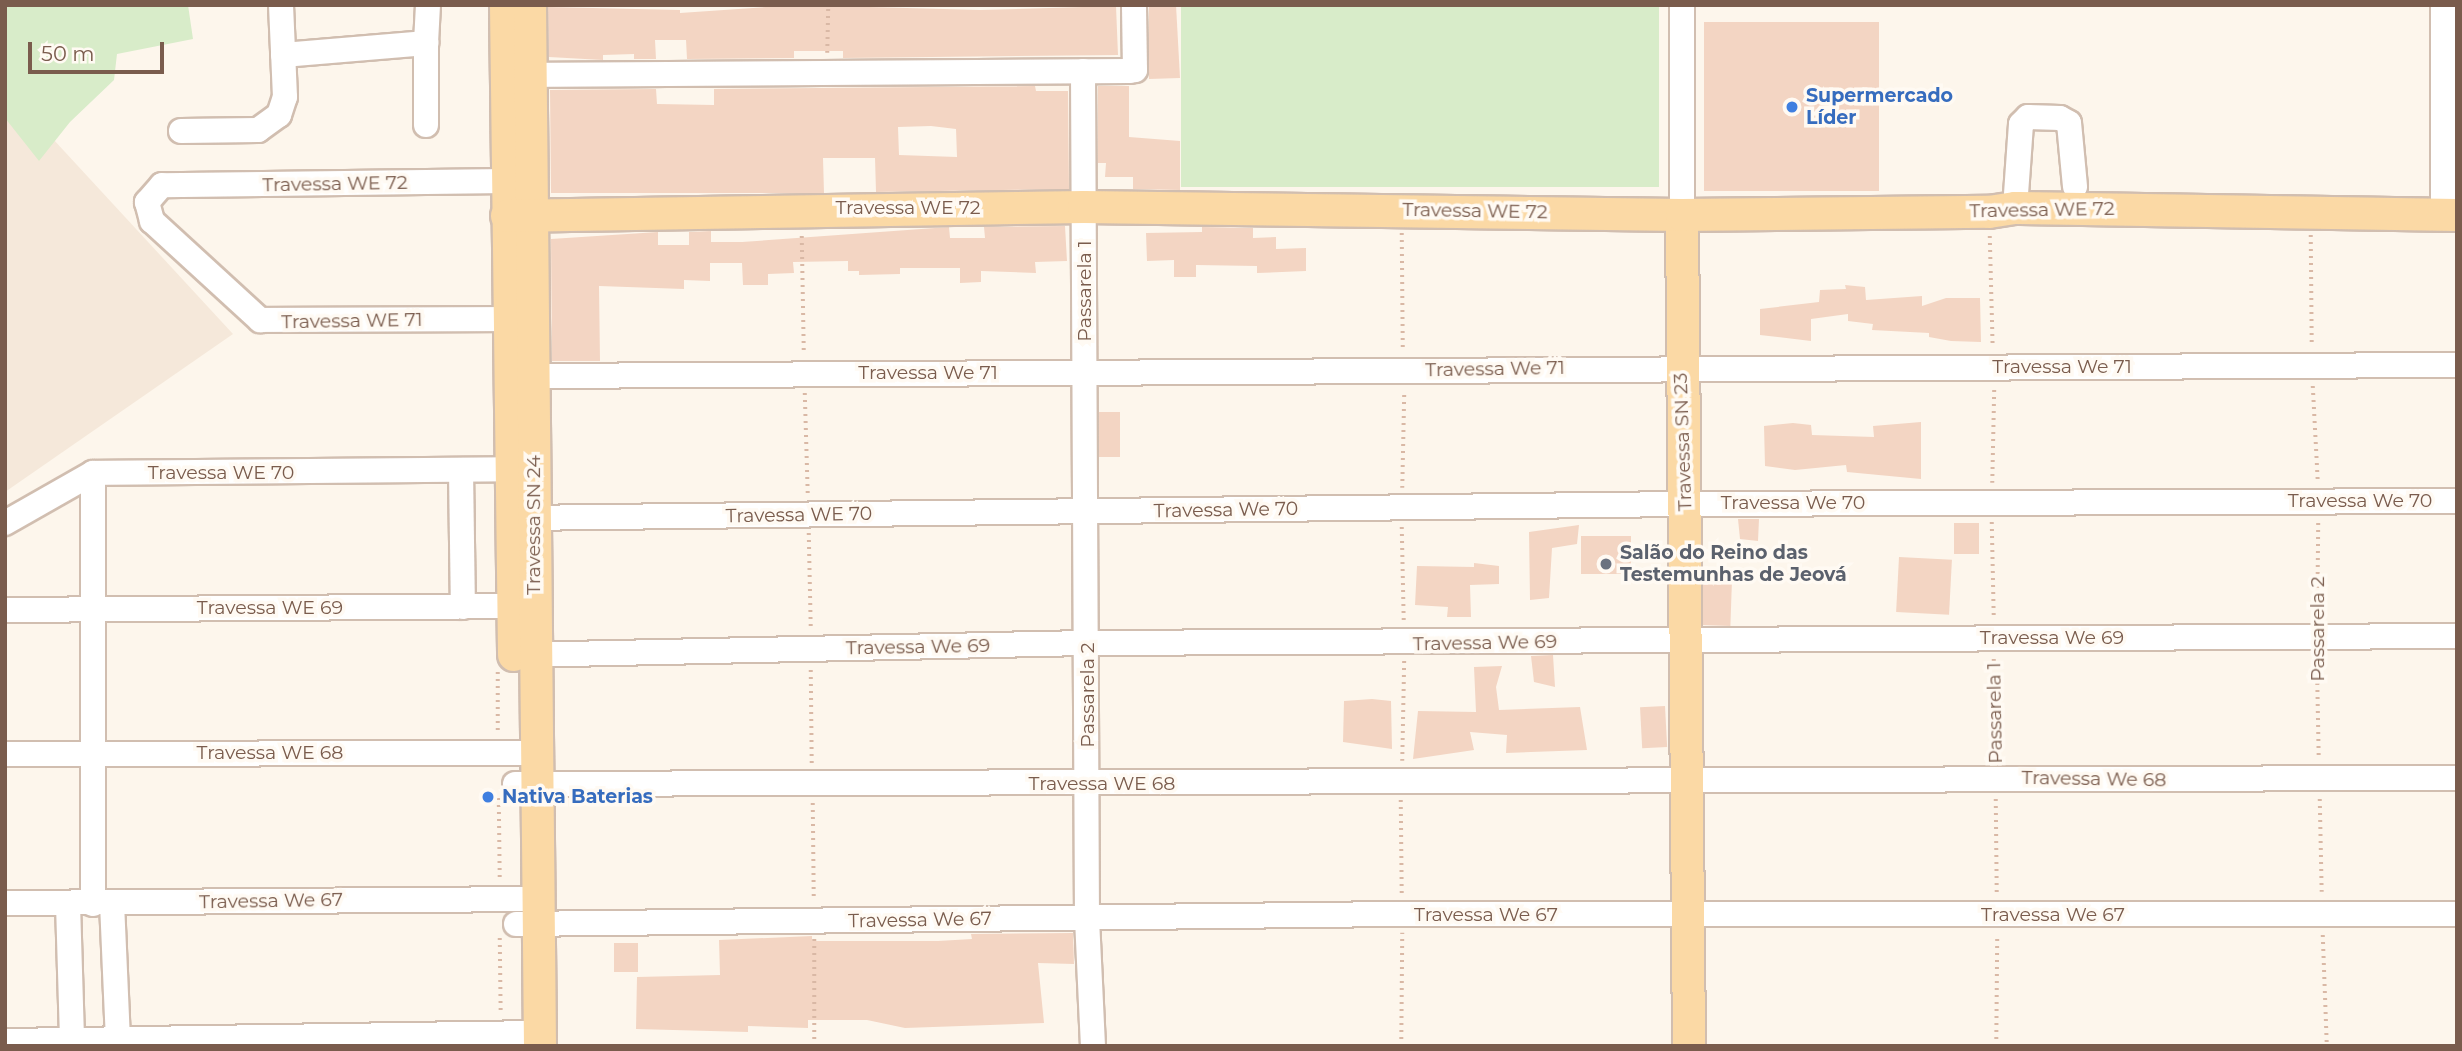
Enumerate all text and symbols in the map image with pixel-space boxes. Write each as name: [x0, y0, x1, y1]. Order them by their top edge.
scale bar: [32, 28, 168, 72]
text: 50 m: [41, 41, 95, 66]
place label: Supermercado Líder: [1806, 85, 1953, 129]
marker: Supermercado Líder: [1784, 99, 1800, 115]
street label: Travessa WE 72: [262, 171, 408, 197]
street label: Travessa WE 72: [835, 197, 981, 219]
street label: Travessa WE 72: [1969, 197, 2115, 223]
street label: Travessa WE 72: [1402, 198, 1548, 224]
street label: Passarela 1: [1074, 240, 1096, 342]
street label: Travessa WE 71: [281, 308, 423, 334]
street label: Travessa We 71: [1425, 356, 1565, 382]
street label: Travessa We 71: [1992, 356, 2132, 378]
street label: Travessa We 71: [858, 362, 998, 384]
street label: Travessa SN 23: [1669, 372, 1697, 512]
street label: Travessa SN 24: [523, 455, 545, 595]
street label: Travessa WE 70: [148, 462, 294, 484]
street label: Travessa We 70: [2288, 490, 2432, 512]
street label: Travessa We 70: [1721, 492, 1865, 514]
street label: Travessa We 70: [1153, 497, 1299, 523]
street label: Travessa WE 70: [725, 502, 873, 528]
place label: Salão do Reino das Testemunhas de Jeová: [1620, 542, 1847, 586]
marker: Salão do Reino das Testemunhas de Jeová: [1598, 556, 1614, 572]
street label: Passarela 2: [2307, 576, 2329, 682]
street label: Travessa WE 69: [197, 597, 343, 619]
street label: Travessa We 69: [1980, 627, 2124, 649]
street label: Travessa We 69: [1413, 630, 1557, 656]
street label: Travessa We 69: [846, 634, 990, 660]
street label: Passarela 2: [1077, 642, 1099, 748]
street label: Passarela 1: [1983, 662, 2007, 764]
street label: Travessa WE 68: [197, 742, 343, 764]
street label: Travessa We 68: [2021, 766, 2167, 792]
street label: Travessa WE 68: [1029, 773, 1175, 795]
place label: Nativa Baterias: [502, 786, 653, 808]
marker: Nativa Baterias: [480, 789, 496, 805]
street label: Travessa We 67: [199, 888, 343, 914]
street label: Travessa We 67: [1414, 904, 1558, 926]
street label: Travessa We 67: [1981, 904, 2125, 926]
street label: Travessa We 67: [848, 907, 992, 933]

